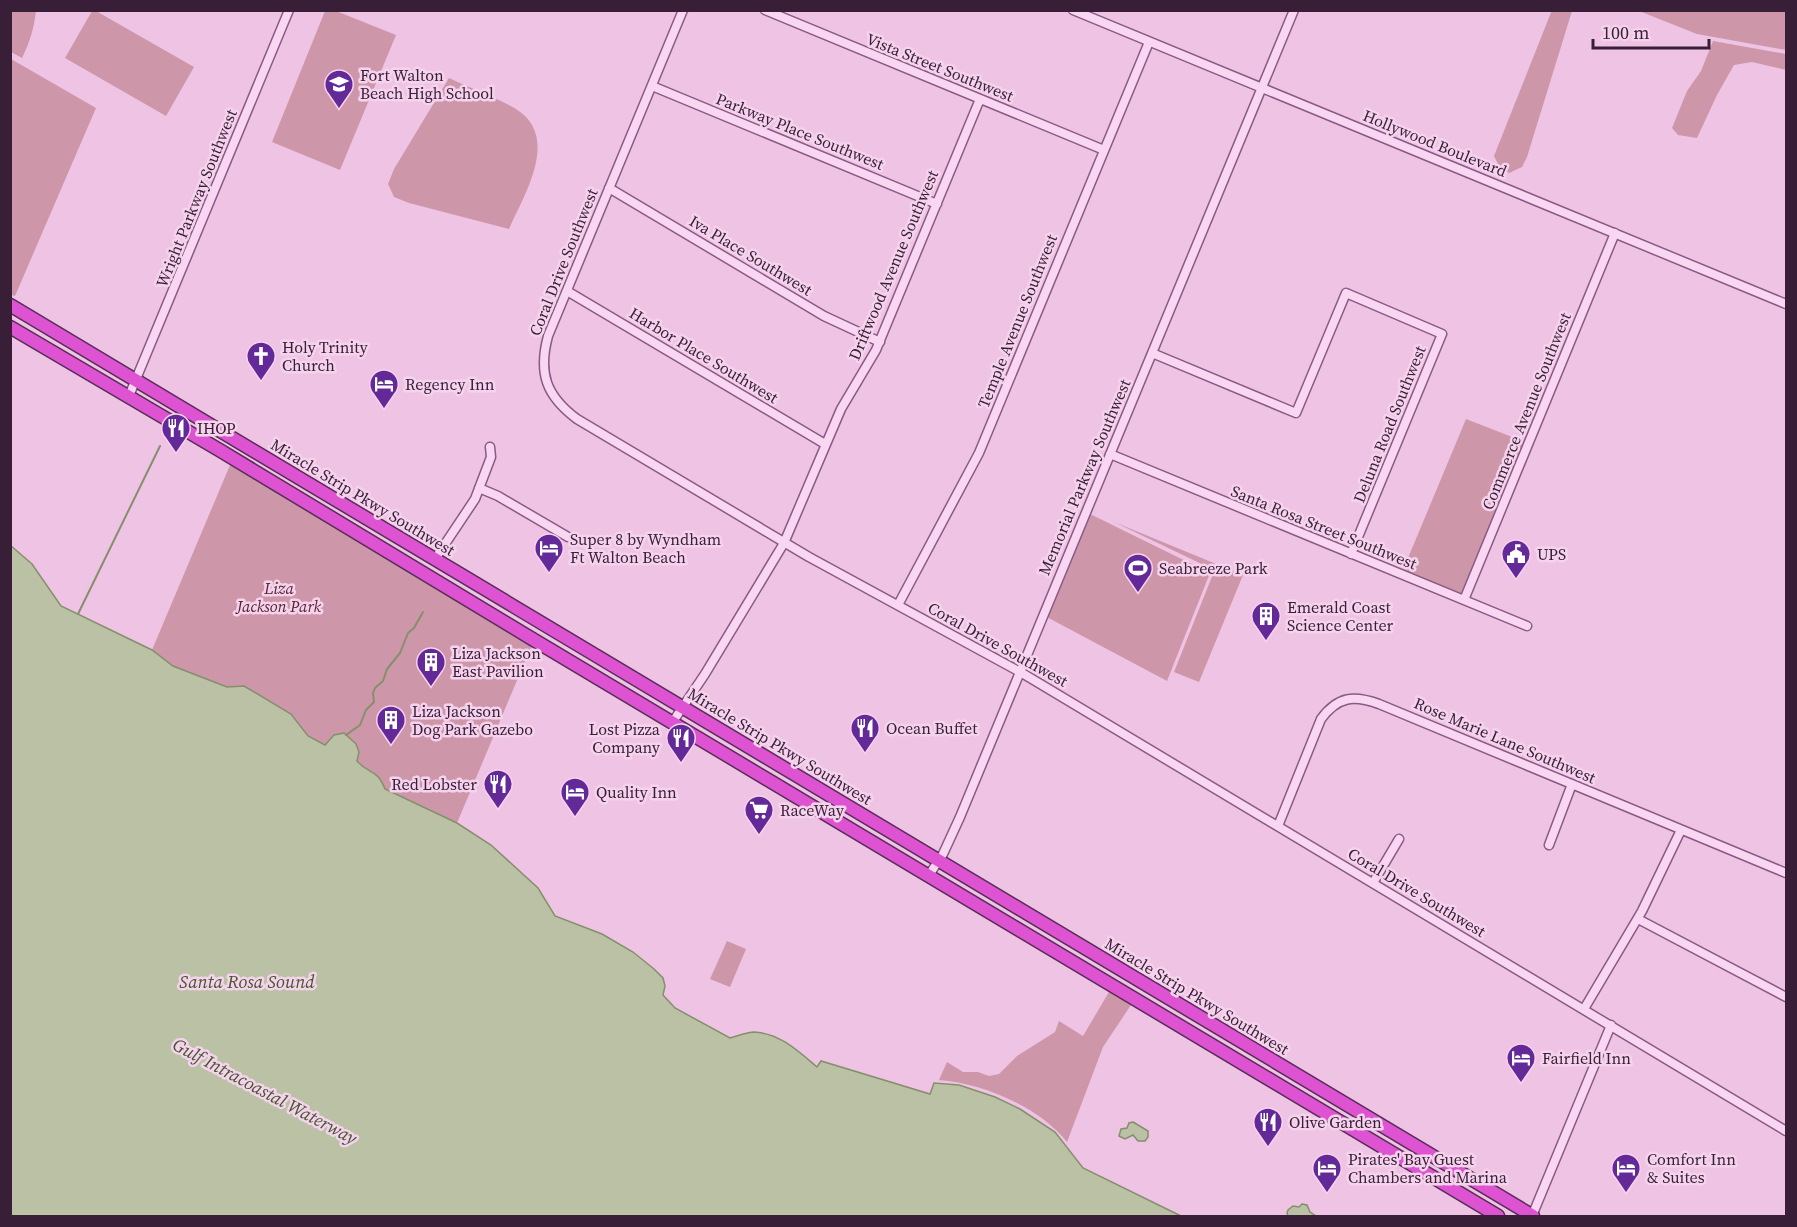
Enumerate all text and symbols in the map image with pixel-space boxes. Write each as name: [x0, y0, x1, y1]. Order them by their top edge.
scale bar: [1593, 12, 1708, 50]
text: 100 m: [1602, 20, 1649, 45]
street label: Vista Street Southwest: [863, 27, 1018, 107]
place label: Fort Walton Beach High School: [360, 64, 494, 104]
school or university icon: Fort Walton Beach High School: [323, 68, 355, 110]
street label: Parkway Place Southwest: [713, 87, 888, 175]
street label: Hollywood Boulevard: [1360, 104, 1510, 182]
street label: Wright Parkway Southwest: [150, 105, 242, 290]
street label: Driftwood Avenue Southwest: [843, 166, 943, 363]
street label: Coral Drive Southwest: [523, 184, 603, 339]
street label: Iva Place Southwest: [686, 210, 817, 301]
street label: Temple Avenue Southwest: [972, 230, 1062, 411]
street label: Harbor Place Southwest: [625, 302, 783, 409]
street label: Commerce Avenue Southwest: [1476, 308, 1576, 513]
place label: Holy Trinity Church: [282, 336, 369, 376]
church icon: Holy Trinity Church: [245, 340, 277, 382]
street label: Deluna Road Southwest: [1347, 341, 1431, 506]
hotel icon: Regency Inn: [368, 368, 400, 410]
place label: Regency Inn: [405, 373, 495, 395]
street label: Memorial Parkway Southwest: [1033, 375, 1136, 578]
restaurant icon: IHOP: [160, 412, 192, 454]
place label: IHOP: [197, 417, 236, 439]
street label: Miracle Strip Pkwy Southwest: [267, 433, 460, 561]
street label: Santa Rosa Street Southwest: [1228, 480, 1421, 575]
place label: Super 8 by Wyndham Ft Walton Beach: [570, 528, 721, 568]
hotel icon: Super 8 by Wyndham Ft Walton Beach: [533, 532, 565, 574]
public building icon: UPS: [1500, 538, 1532, 580]
place label: UPS: [1537, 543, 1566, 565]
sports icon: Seabreeze Park: [1122, 552, 1154, 594]
place label: Seabreeze Park: [1159, 557, 1268, 579]
park label: Liza Jackson Park: [235, 577, 321, 617]
street label: Coral Drive Southwest: [924, 596, 1073, 692]
place label: Emerald Coast Science Center: [1287, 596, 1394, 636]
building icon: Emerald Coast Science Center: [1250, 600, 1282, 642]
place label: Liza Jackson East Pavilion: [452, 642, 544, 682]
building icon: Liza Jackson East Pavilion: [415, 646, 447, 688]
street label: Miracle Strip Pkwy Southwest: [684, 682, 877, 810]
street label: Rose Marie Lane Southwest: [1411, 692, 1600, 789]
place label: Liza Jackson Dog Park Gazebo: [412, 700, 533, 740]
building icon: Liza Jackson Dog Park Gazebo: [375, 704, 407, 746]
restaurant icon: Ocean Buffet: [849, 712, 881, 754]
place label: Ocean Buffet: [886, 717, 978, 739]
place label: Lost Pizza Company: [589, 718, 661, 758]
restaurant icon: Lost Pizza Company: [665, 722, 697, 764]
restaurant icon: Red Lobster: [482, 768, 514, 810]
place label: Red Lobster: [391, 773, 477, 795]
hotel icon: Quality Inn: [559, 776, 591, 818]
place label: Quality Inn: [596, 781, 677, 803]
supermarket icon: RaceWay: [743, 794, 775, 836]
place label: RaceWay: [780, 799, 845, 821]
street label: Coral Drive Southwest: [1344, 842, 1491, 942]
street label: Miracle Strip Pkwy Southwest: [1101, 932, 1294, 1060]
water label: Santa Rosa Sound: [179, 969, 315, 994]
water label: Gulf Intracoastal Waterway: [168, 1032, 362, 1150]
hotel icon: Fairfield Inn: [1505, 1042, 1537, 1084]
place label: Fairfield Inn: [1542, 1047, 1631, 1069]
restaurant icon: Olive Garden: [1252, 1106, 1284, 1148]
place label: Olive Garden: [1289, 1111, 1382, 1133]
place label: Pirates' Bay Guest Chambers and Marina: [1348, 1148, 1508, 1188]
place label: Comfort Inn & Suites: [1647, 1148, 1736, 1188]
hotel icon: Pirates' Bay Guest Chambers and Marina: [1311, 1152, 1343, 1194]
hotel icon: Comfort Inn & Suites: [1610, 1152, 1642, 1194]

